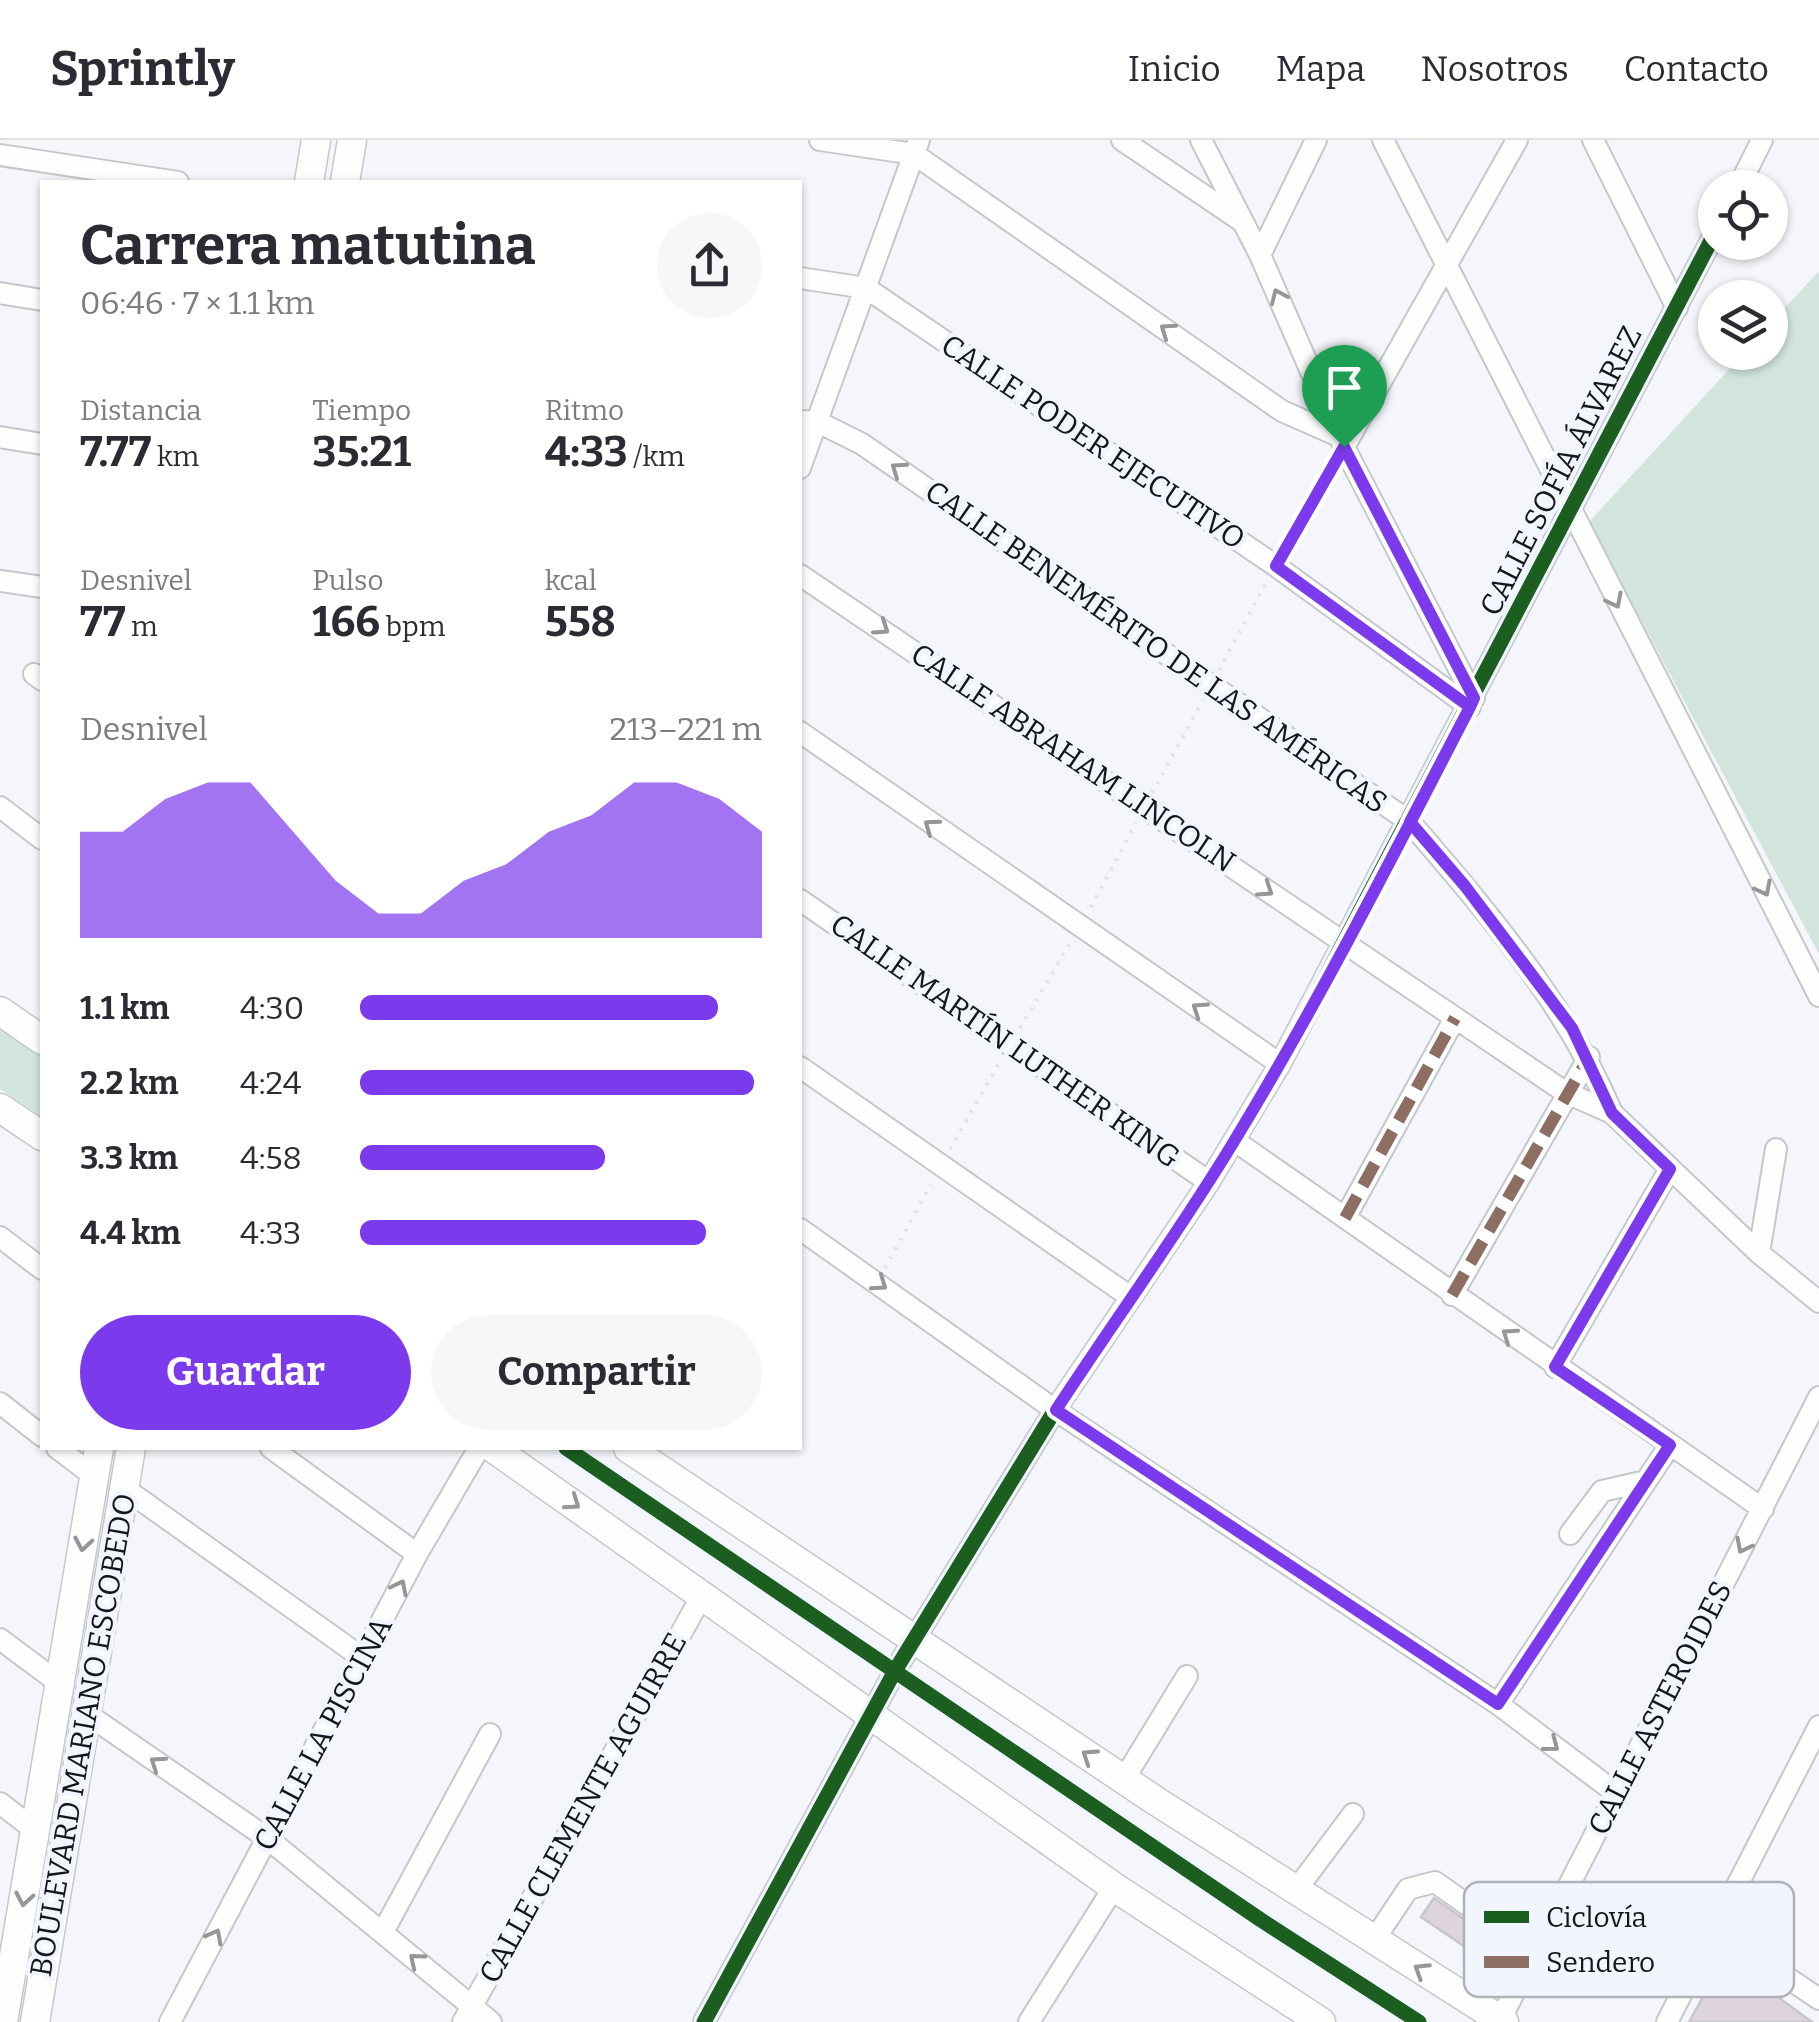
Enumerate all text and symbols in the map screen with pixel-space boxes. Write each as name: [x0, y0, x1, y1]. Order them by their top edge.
text: Sprintly: [50, 40, 235, 98]
text: Inicio: [1128, 48, 1221, 90]
text: Mapa: [1276, 48, 1366, 90]
text: Nosotros: [1421, 48, 1569, 90]
text: Contacto: [1624, 48, 1769, 90]
map controls: [1698, 170, 1788, 370]
button: locate: [1698, 170, 1788, 260]
text: Carrera matutina: [80, 213, 536, 279]
button: share: [657, 213, 762, 318]
button: layers: [1698, 280, 1788, 370]
text: 06:46 · 7 × 1.1 km: [80, 284, 315, 322]
one-way arrow: [1270, 288, 1290, 306]
street label: CALLE SOFÍA ÁLVAREZ: [1472, 320, 1650, 622]
one-way arrow: [1160, 324, 1179, 343]
street label: CALLE PODER EJECUTIVO: [934, 327, 1252, 557]
pin: [1302, 345, 1387, 448]
icon: arrive: [1317, 360, 1372, 415]
text: Distancia: [80, 394, 202, 427]
text: Tiempo: [312, 394, 411, 427]
text: Ritmo: [545, 394, 624, 427]
text: 7.77: [80, 427, 151, 477]
text: 35:21: [312, 427, 411, 477]
text: 4:33: [545, 427, 628, 477]
text: km: [151, 440, 199, 473]
text: /km: [628, 440, 685, 473]
one-way arrow: [890, 463, 909, 481]
street label: CALLE BENEMÉRITO DE LAS AMÉRICAS: [918, 473, 1394, 821]
text: Desnivel: [80, 564, 192, 597]
text: Pulso: [312, 564, 384, 597]
text: kcal: [545, 564, 597, 597]
one-way arrow: [1603, 590, 1622, 608]
text: 77: [80, 597, 125, 647]
text: 166: [312, 597, 380, 647]
text: 558: [545, 597, 616, 647]
text: m: [125, 610, 158, 643]
text: bpm: [380, 610, 445, 643]
one-way arrow: [871, 615, 889, 634]
street label: CALLE ABRAHAM LINCOLN: [904, 636, 1242, 880]
text: Desnivel: [80, 710, 208, 748]
text: 213–221 m: [609, 710, 762, 748]
one-way arrow: [924, 820, 942, 837]
one-way arrow: [1254, 878, 1273, 896]
one-way arrow: [1752, 879, 1771, 897]
street label: CALLE MARTÍN LUTHER KING: [823, 906, 1187, 1176]
text: 1.1 km: [80, 989, 170, 1027]
text: 4:30: [240, 989, 304, 1027]
one-way arrow: [1192, 1003, 1210, 1022]
text: 2.2 km: [80, 1064, 178, 1102]
text: 4:24: [240, 1064, 302, 1102]
text: 3.3 km: [80, 1139, 178, 1177]
text: 4:58: [240, 1139, 302, 1177]
text: 4.4 km: [80, 1214, 181, 1252]
text: 4:33: [240, 1214, 301, 1252]
one-way arrow: [869, 1272, 888, 1290]
button: Guardar: [80, 1315, 411, 1430]
button: Compartir: [431, 1315, 762, 1430]
one-way arrow: [1502, 1329, 1520, 1347]
street label: BOULEVARD MARIANO ESCOBEDO: [23, 1491, 143, 1979]
one-way arrow: [562, 1491, 580, 1509]
one-way arrow: [73, 1535, 94, 1552]
one-way arrow: [1736, 1536, 1755, 1554]
street label: CALLE ASTEROIDES: [1580, 1575, 1740, 1841]
one-way arrow: [388, 1579, 408, 1597]
street label: CALLE LA PISCINA: [246, 1611, 400, 1857]
street label: CALLE CLEMENTE AGUIRRE: [472, 1627, 694, 1989]
one-way arrow: [1541, 1733, 1559, 1750]
one-way arrow: [1082, 1750, 1101, 1768]
one-way arrow: [150, 1757, 169, 1775]
legend: [1464, 1882, 1794, 1997]
one-way arrow: [14, 1891, 35, 1907]
text: Ciclovía: [1546, 1901, 1647, 1934]
one-way arrow: [203, 1928, 223, 1946]
text: Sendero: [1546, 1946, 1655, 1979]
one-way arrow: [409, 1953, 427, 1971]
one-way arrow: [1414, 1963, 1432, 1982]

